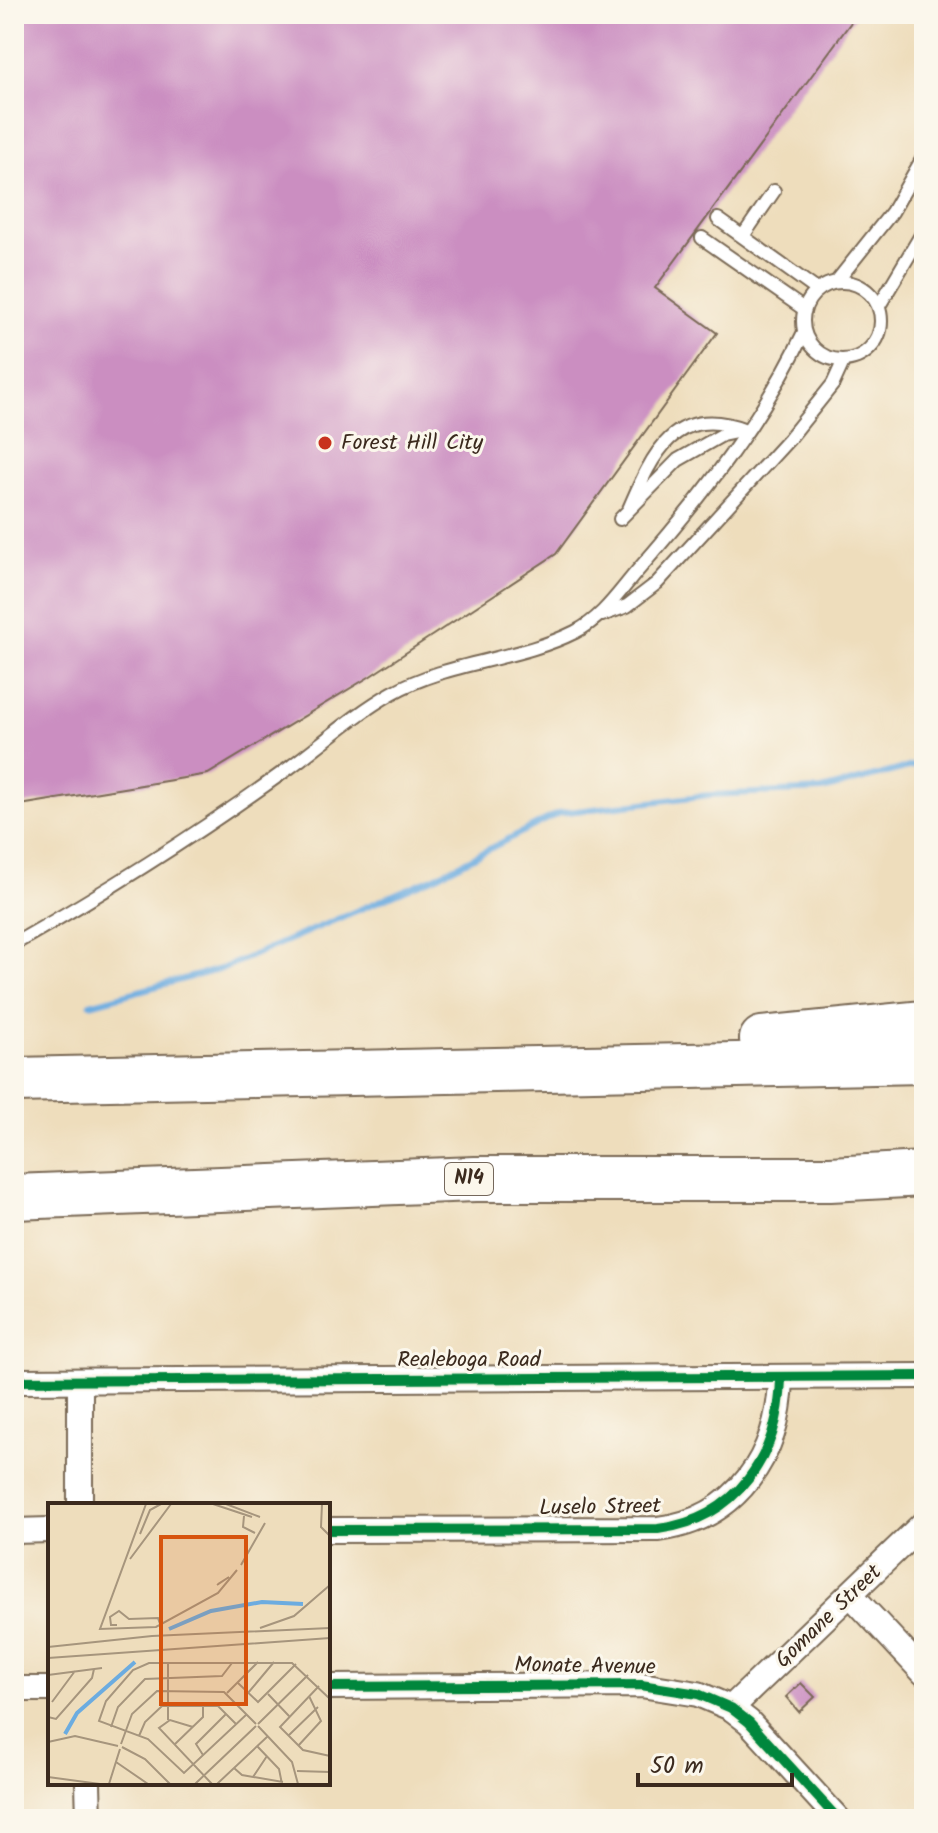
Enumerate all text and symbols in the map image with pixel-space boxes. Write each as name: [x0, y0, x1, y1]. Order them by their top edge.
place label: Forest Hill City: [341, 426, 484, 461]
marker: Forest Hill City: [316, 434, 334, 452]
road number: N14: [445, 1163, 493, 1195]
street label: Realeboga Road: [397, 1343, 542, 1378]
street label: Luselo Street: [539, 1489, 662, 1527]
inset map: [48, 1503, 330, 1785]
street label: Gomane Street: [767, 1556, 891, 1677]
street label: Monate Avenue: [514, 1648, 656, 1686]
scale bar: [638, 1737, 792, 1787]
text: 50 m: [650, 1747, 704, 1786]

